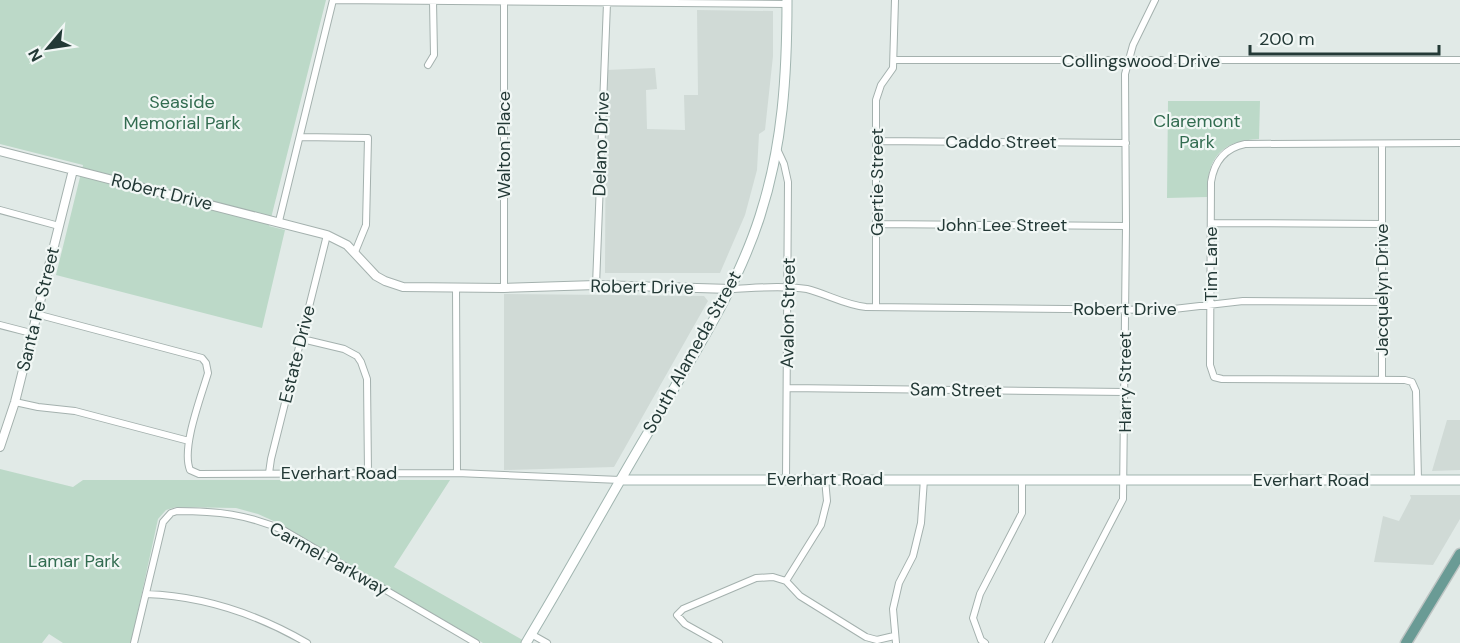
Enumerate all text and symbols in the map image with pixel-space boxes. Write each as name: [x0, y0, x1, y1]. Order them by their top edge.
north arrow: [18, 18, 78, 78]
scale bar: [1250, 18, 1439, 56]
text: 200 m: [1259, 27, 1315, 51]
text: N: [23, 45, 47, 65]
street label: Collingswood Drive: [1062, 49, 1220, 73]
park label: Seaside Memorial Park: [123, 90, 241, 135]
street label: Walton Place: [492, 91, 516, 199]
street label: Delano Drive: [587, 91, 615, 197]
park label: Claremont Park: [1153, 109, 1241, 154]
street label: Gertie Street: [865, 128, 889, 236]
street label: Caddo Street: [945, 130, 1057, 154]
street label: Robert Drive: [109, 168, 215, 216]
street label: John Lee Street: [937, 213, 1067, 237]
street label: Jacquelyn Drive: [1370, 224, 1394, 356]
street label: Tim Lane: [1199, 226, 1223, 302]
street label: Santa Fe Street: [11, 244, 65, 374]
street label: Avalon Street: [775, 257, 801, 369]
street label: South Alameda Street: [637, 266, 747, 438]
street label: Robert Drive: [590, 274, 694, 300]
street label: Robert Drive: [1073, 297, 1177, 321]
street label: Estate Drive: [273, 303, 321, 405]
street label: Harry Street: [1113, 331, 1137, 433]
street label: Sam Street: [910, 377, 1002, 403]
street label: Everhart Road: [281, 461, 397, 485]
street label: Everhart Road: [767, 467, 883, 491]
street label: Everhart Road: [1253, 468, 1369, 492]
street label: Carmel Parkway: [265, 516, 393, 602]
park label: Lamar Park: [28, 549, 120, 573]

